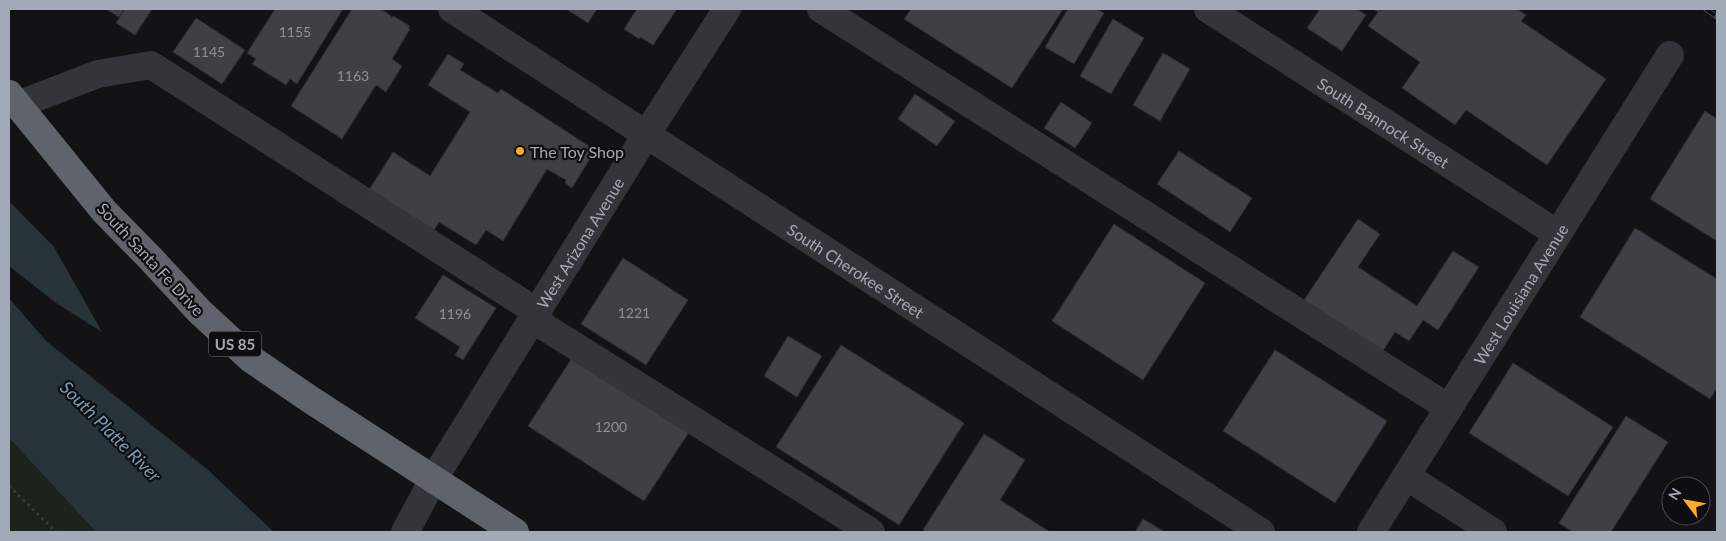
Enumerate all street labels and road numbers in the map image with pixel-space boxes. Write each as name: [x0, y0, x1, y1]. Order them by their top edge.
street label: South Bannock Street: [1314, 73, 1453, 171]
street label: West Arizona Avenue: [532, 174, 627, 312]
street label: South Santa Fe Drive: [94, 199, 208, 319]
street label: South Cherokee Street: [784, 219, 928, 321]
street label: West Louisiana Avenue: [1469, 220, 1571, 368]
road number: US 85: [209, 332, 261, 356]

